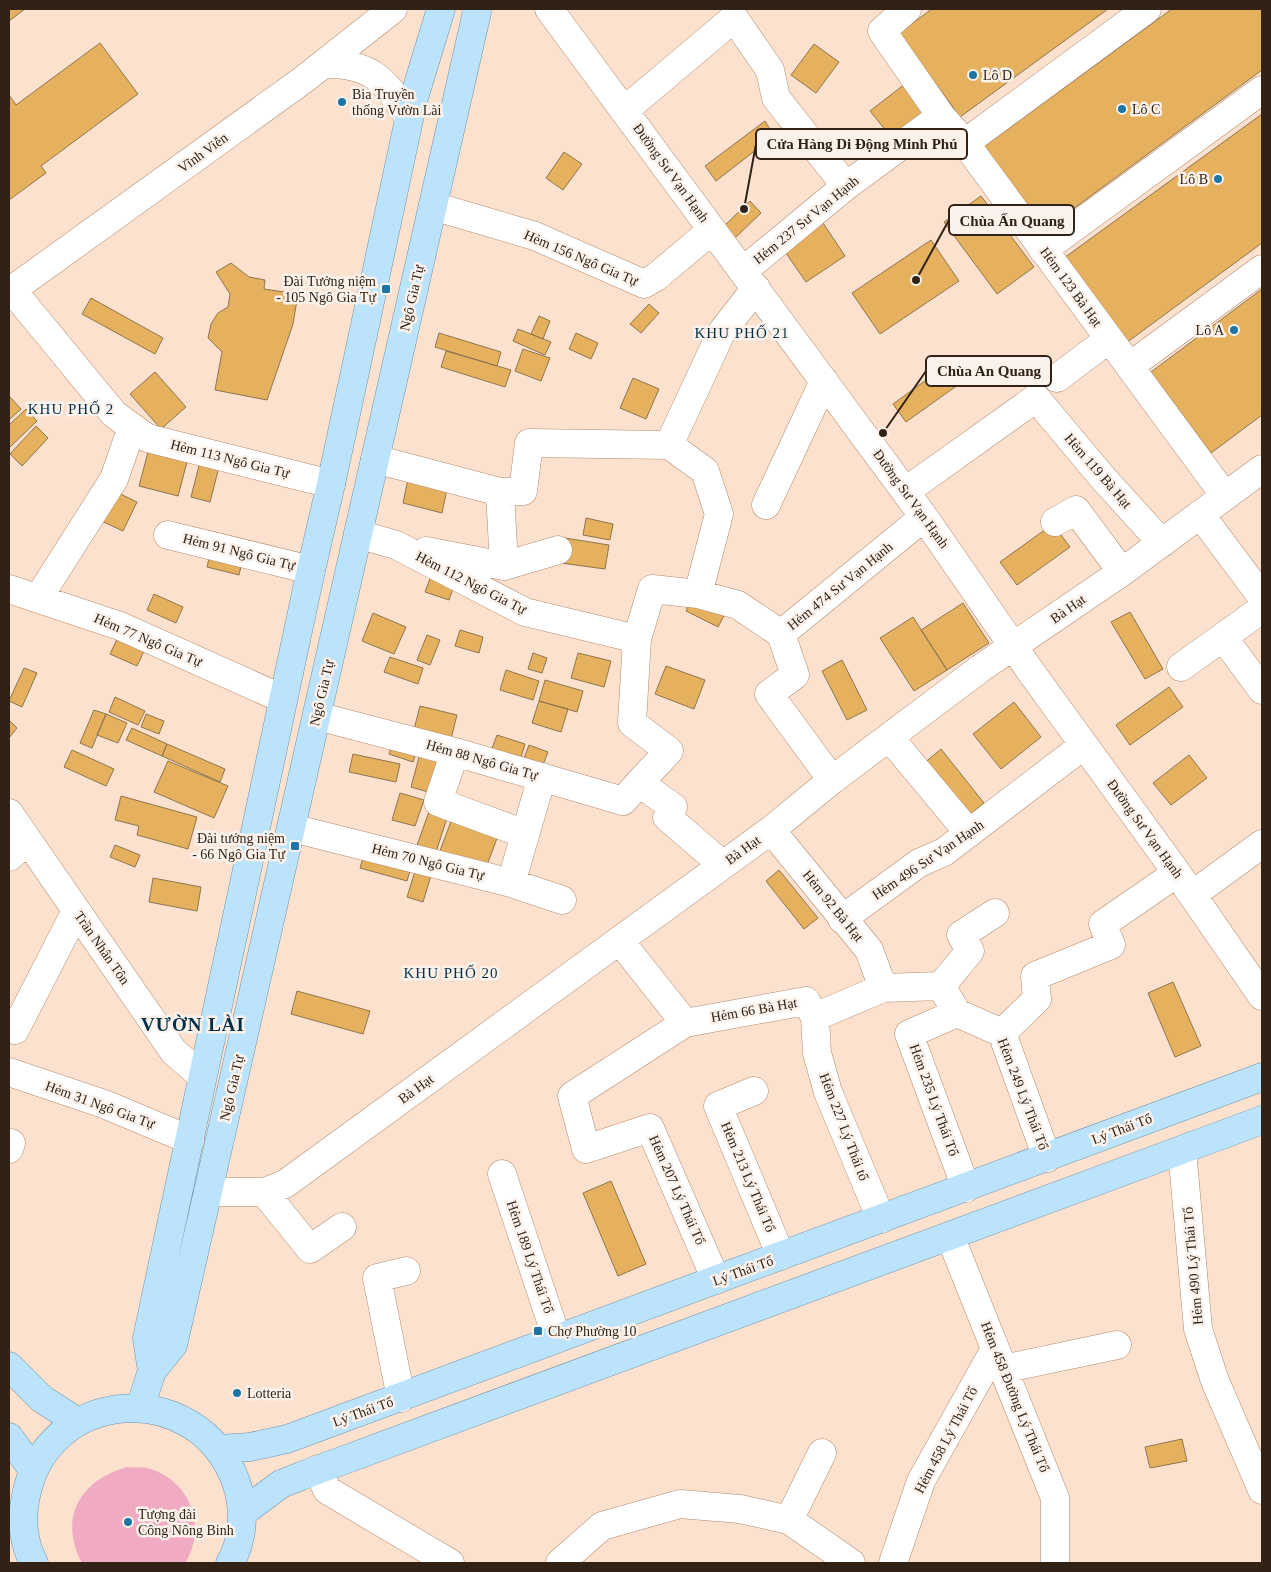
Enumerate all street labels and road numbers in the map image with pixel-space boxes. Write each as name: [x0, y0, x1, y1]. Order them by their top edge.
street label: Đường Sư Vạn Hạnh: [630, 121, 712, 225]
street label: Vĩnh Viễn: [175, 130, 231, 176]
street label: Hẻm 237 Sư Vạn Hạnh: [750, 173, 862, 267]
street label: Hẻm 156 Ngô Gia Tự: [522, 227, 641, 289]
street label: Hẻm 123 Bà Hạt: [1037, 244, 1105, 330]
street label: Ngô Gia Tự: [397, 263, 427, 332]
street label: Hẻm 119 Bà Hạt: [1062, 431, 1135, 511]
street label: Hẻm 113 Ngô Gia Tự: [169, 437, 291, 481]
street label: Đường Sư Vạn Hạnh: [870, 447, 952, 551]
street label: Hẻm 91 Ngô Gia Tự: [181, 531, 297, 573]
street label: Hẻm 474 Sư Vạn Hạnh: [784, 539, 896, 633]
street label: Hẻm 112 Ngô Gia Tự: [413, 549, 529, 618]
street label: Bà Hạt: [1048, 592, 1088, 626]
street label: Hẻm 77 Ngô Gia Tự: [92, 611, 204, 670]
street label: Ngô Gia Tự: [307, 658, 337, 727]
street label: Hẻm 88 Ngô Gia Tự: [424, 737, 540, 783]
street label: Đường Sư Vạn Hạnh: [1104, 777, 1186, 881]
street label: Hẻm 496 Sư Vạn Hạnh: [870, 817, 986, 903]
street label: Bà Hạt: [723, 832, 763, 868]
street label: Hẻm 70 Ngô Gia Tự: [370, 841, 486, 883]
street label: Hẻm 92 Bà Hạt: [800, 867, 866, 945]
street label: Trần Nhân Tôn: [71, 909, 133, 987]
street label: Hẻm 66 Bà Hạt: [710, 995, 798, 1025]
street label: Hẻm 249 Lý Thái Tổ: [995, 1036, 1051, 1152]
street label: Hẻm 235 Lý Thái Tổ: [907, 1042, 961, 1158]
street label: Ngô Gia Tự: [217, 1053, 247, 1122]
street label: Bà Hạt: [396, 1071, 436, 1107]
street label: Hẻm 227 Lý Thái tổ: [817, 1071, 871, 1183]
street label: Hẻm 31 Ngô Gia Tự: [43, 1078, 157, 1132]
street label: Lý Thái Tổ: [1090, 1111, 1154, 1147]
street label: Hẻm 213 Lý Thái Tổ: [718, 1120, 778, 1234]
street label: Hẻm 207 Lý Thái Tổ: [646, 1133, 708, 1247]
street label: Hẻm 189 Lý Thái Tổ: [504, 1199, 556, 1315]
street label: Hẻm 490 Lý Thái Tổ: [1180, 1206, 1206, 1326]
street label: Lý Thái Tổ: [711, 1253, 775, 1289]
street label: Hẻm 458 Đường Lý Thái Tổ: [978, 1320, 1052, 1474]
street label: Hẻm 458 Lý Thái Tổ: [912, 1384, 980, 1496]
street label: Lý Thái Tổ: [331, 1394, 395, 1430]

